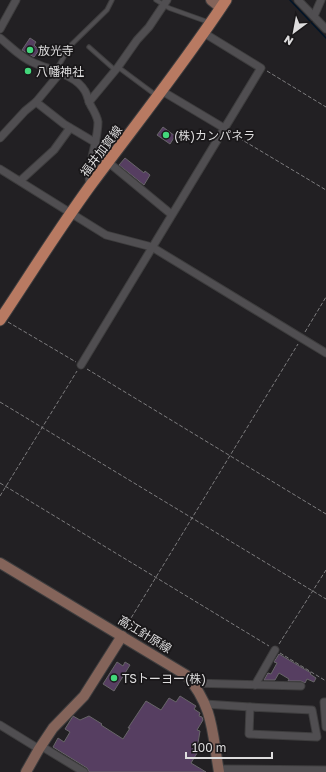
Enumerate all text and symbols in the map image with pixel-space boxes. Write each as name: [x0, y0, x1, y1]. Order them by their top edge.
north arrow: [274, 12, 314, 52]
text: N: [281, 33, 295, 49]
place label: 放光寺: [38, 43, 74, 58]
marker: 放光寺: [25, 45, 35, 55]
place label: 八幡神社: [36, 64, 84, 79]
marker: 八幡神社: [23, 66, 33, 76]
street label: 福井加賀線: [77, 123, 125, 179]
place label: (株)カンパネラ: [174, 128, 255, 143]
marker: (株)カンパネラ: [161, 130, 171, 140]
street label: 高江針原線: [115, 612, 175, 656]
place label: TSトーヨー(株): [122, 671, 206, 686]
marker: TSトーヨー(株): [109, 673, 119, 683]
scale bar: [186, 734, 272, 760]
text: 100 m: [192, 740, 226, 755]

